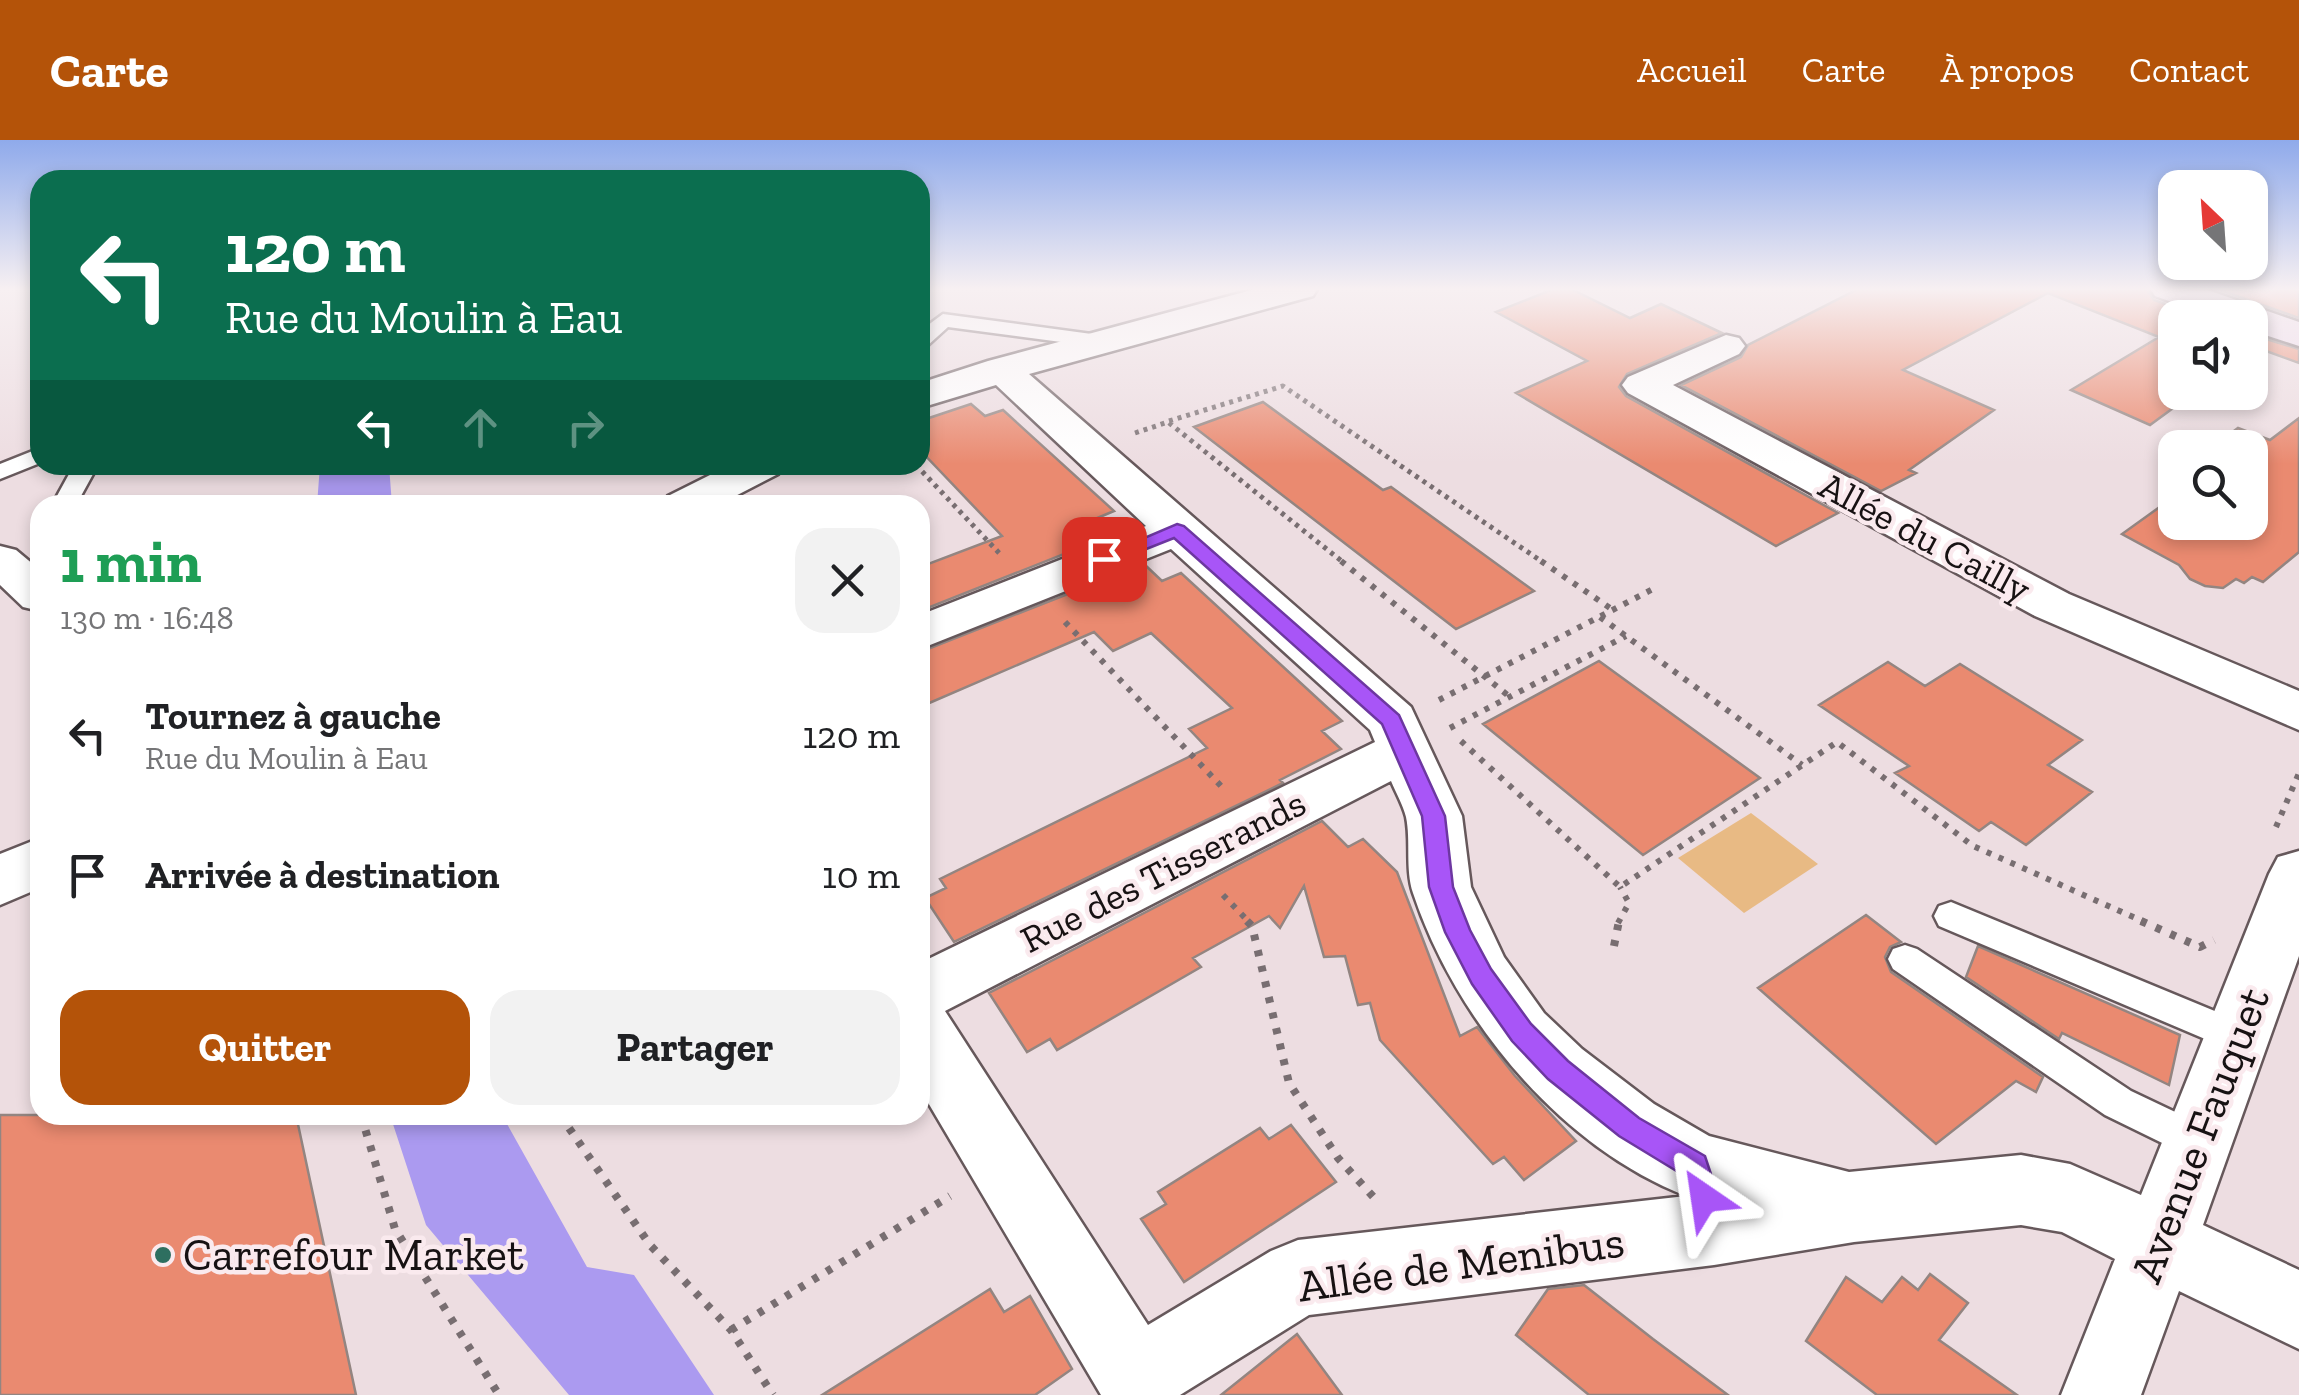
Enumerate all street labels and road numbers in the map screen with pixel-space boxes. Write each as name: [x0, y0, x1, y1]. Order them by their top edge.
street label: Allée du Cailly: [1811, 462, 2039, 612]
street label: Rue des Tisserands: [1013, 779, 1313, 963]
street label: Avenue Fauquet: [2119, 980, 2281, 1290]
street label: Allée de Menibus: [1294, 1214, 1628, 1314]

